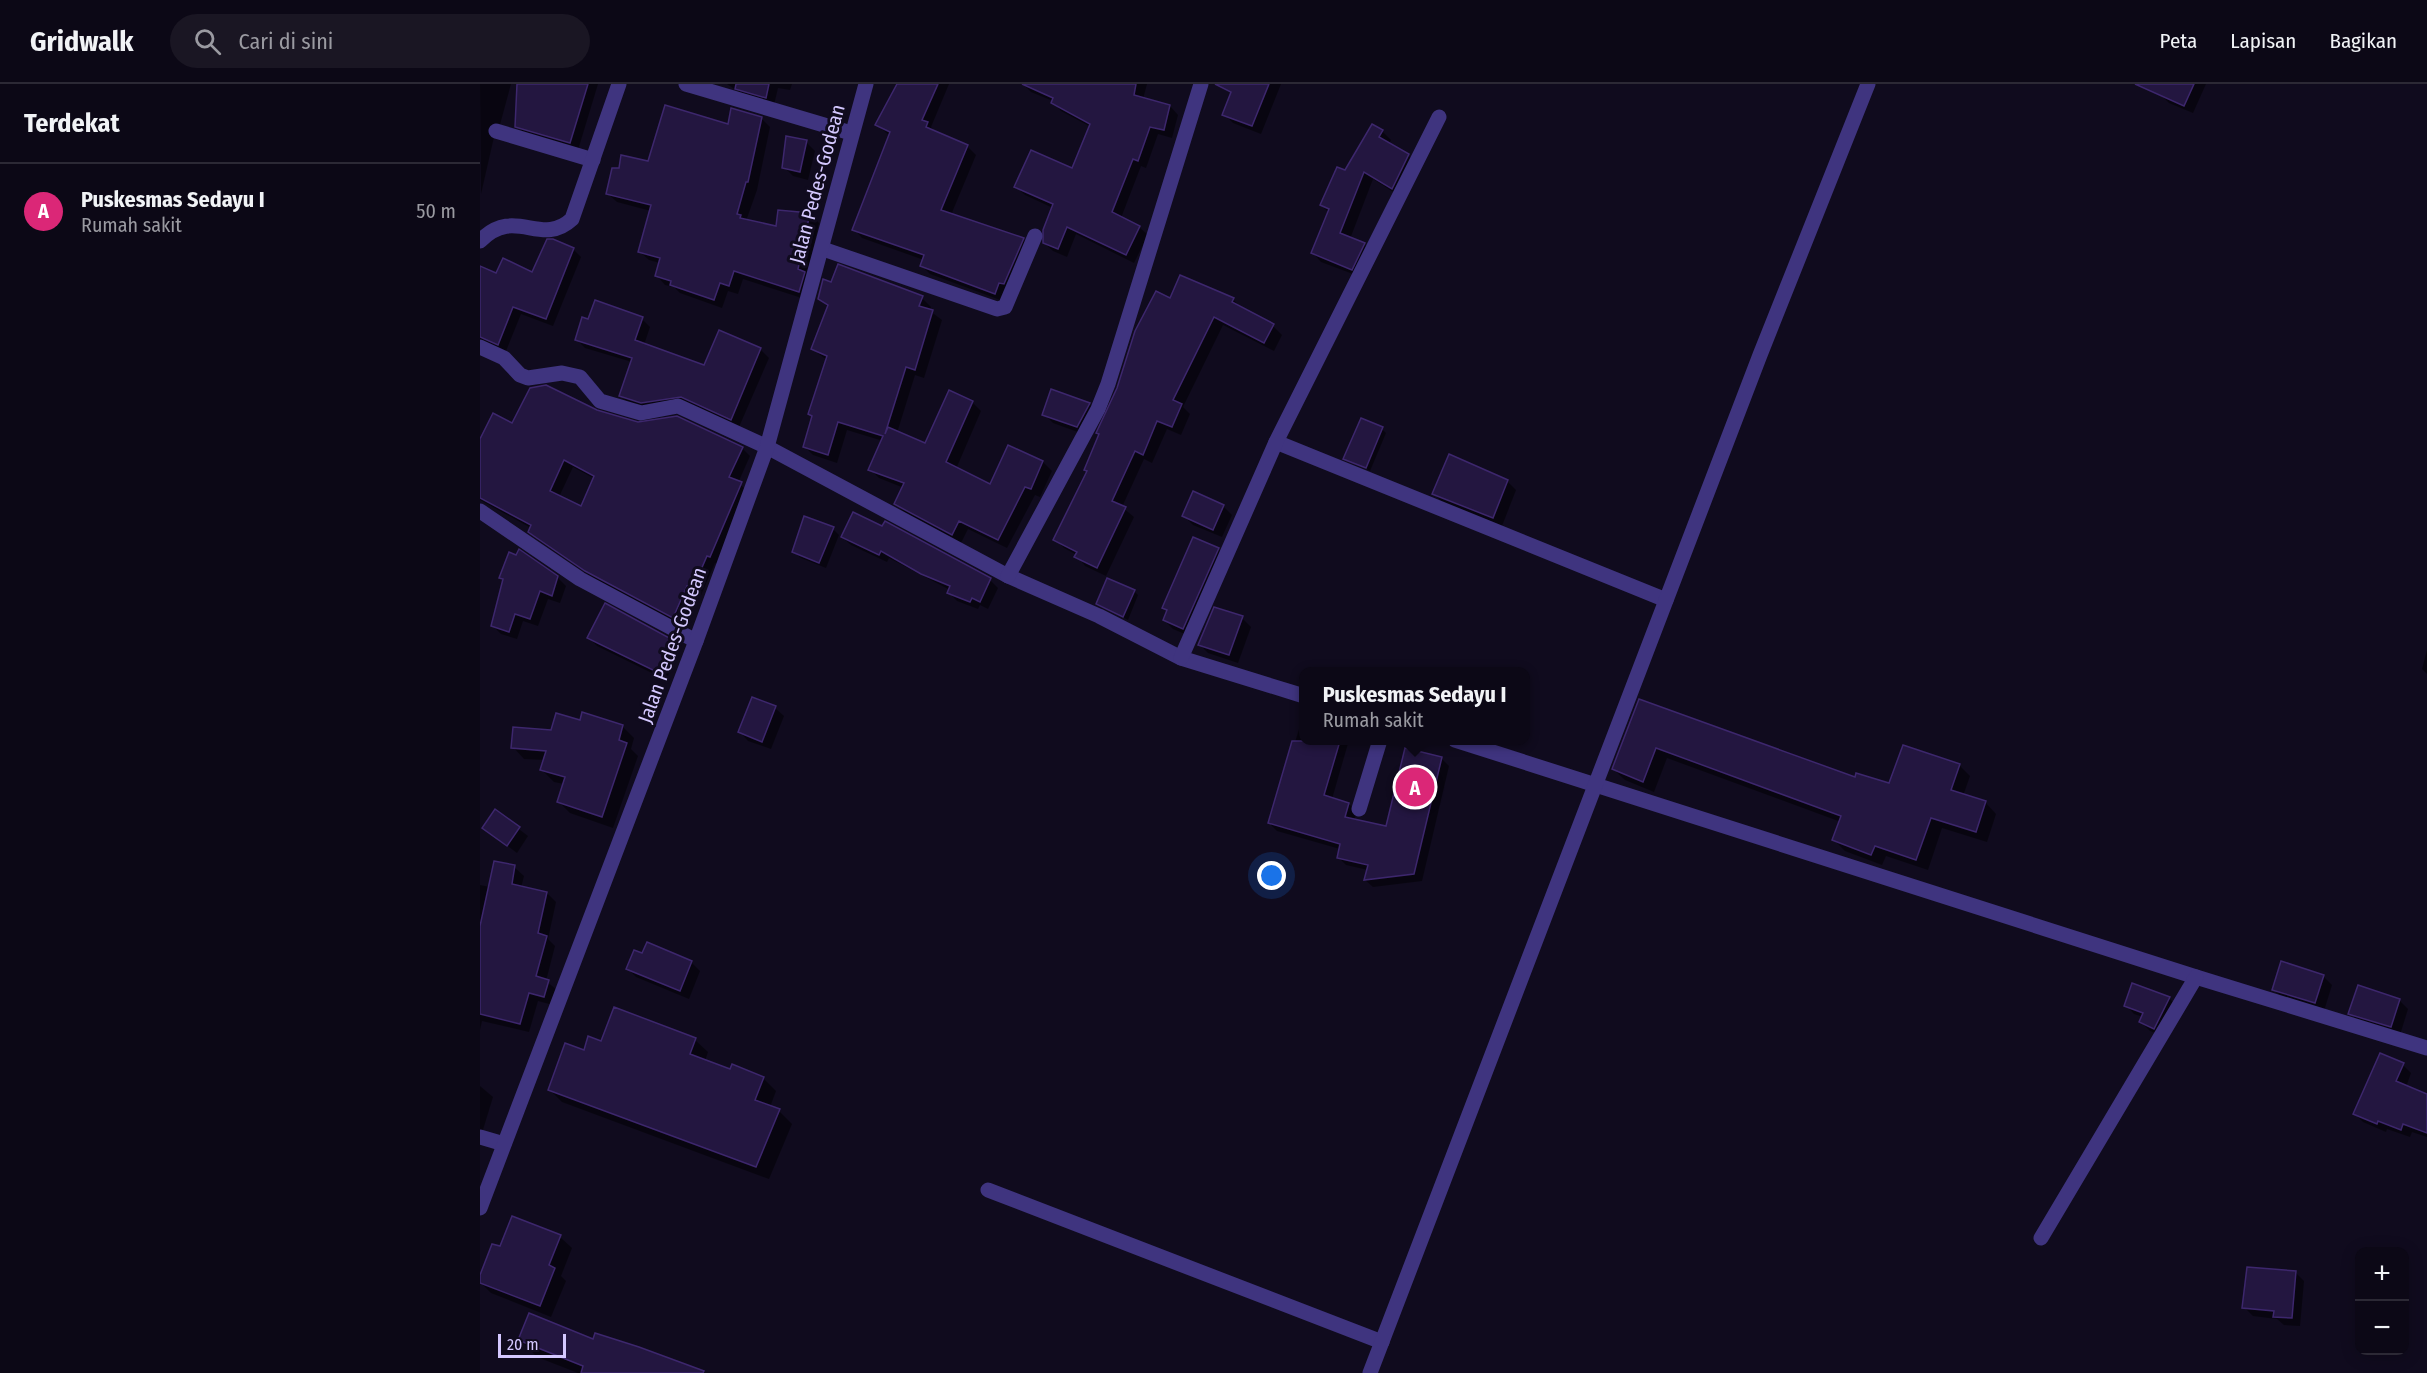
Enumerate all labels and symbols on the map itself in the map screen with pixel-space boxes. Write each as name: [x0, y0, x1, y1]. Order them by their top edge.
street label: Jalan Pedes-Godean: [784, 102, 850, 266]
street label: Jalan Pedes-Godean: [633, 564, 711, 726]
pin: A: [1396, 764, 1434, 810]
your location: [1257, 861, 1286, 890]
scale bar: [498, 1331, 566, 1358]

